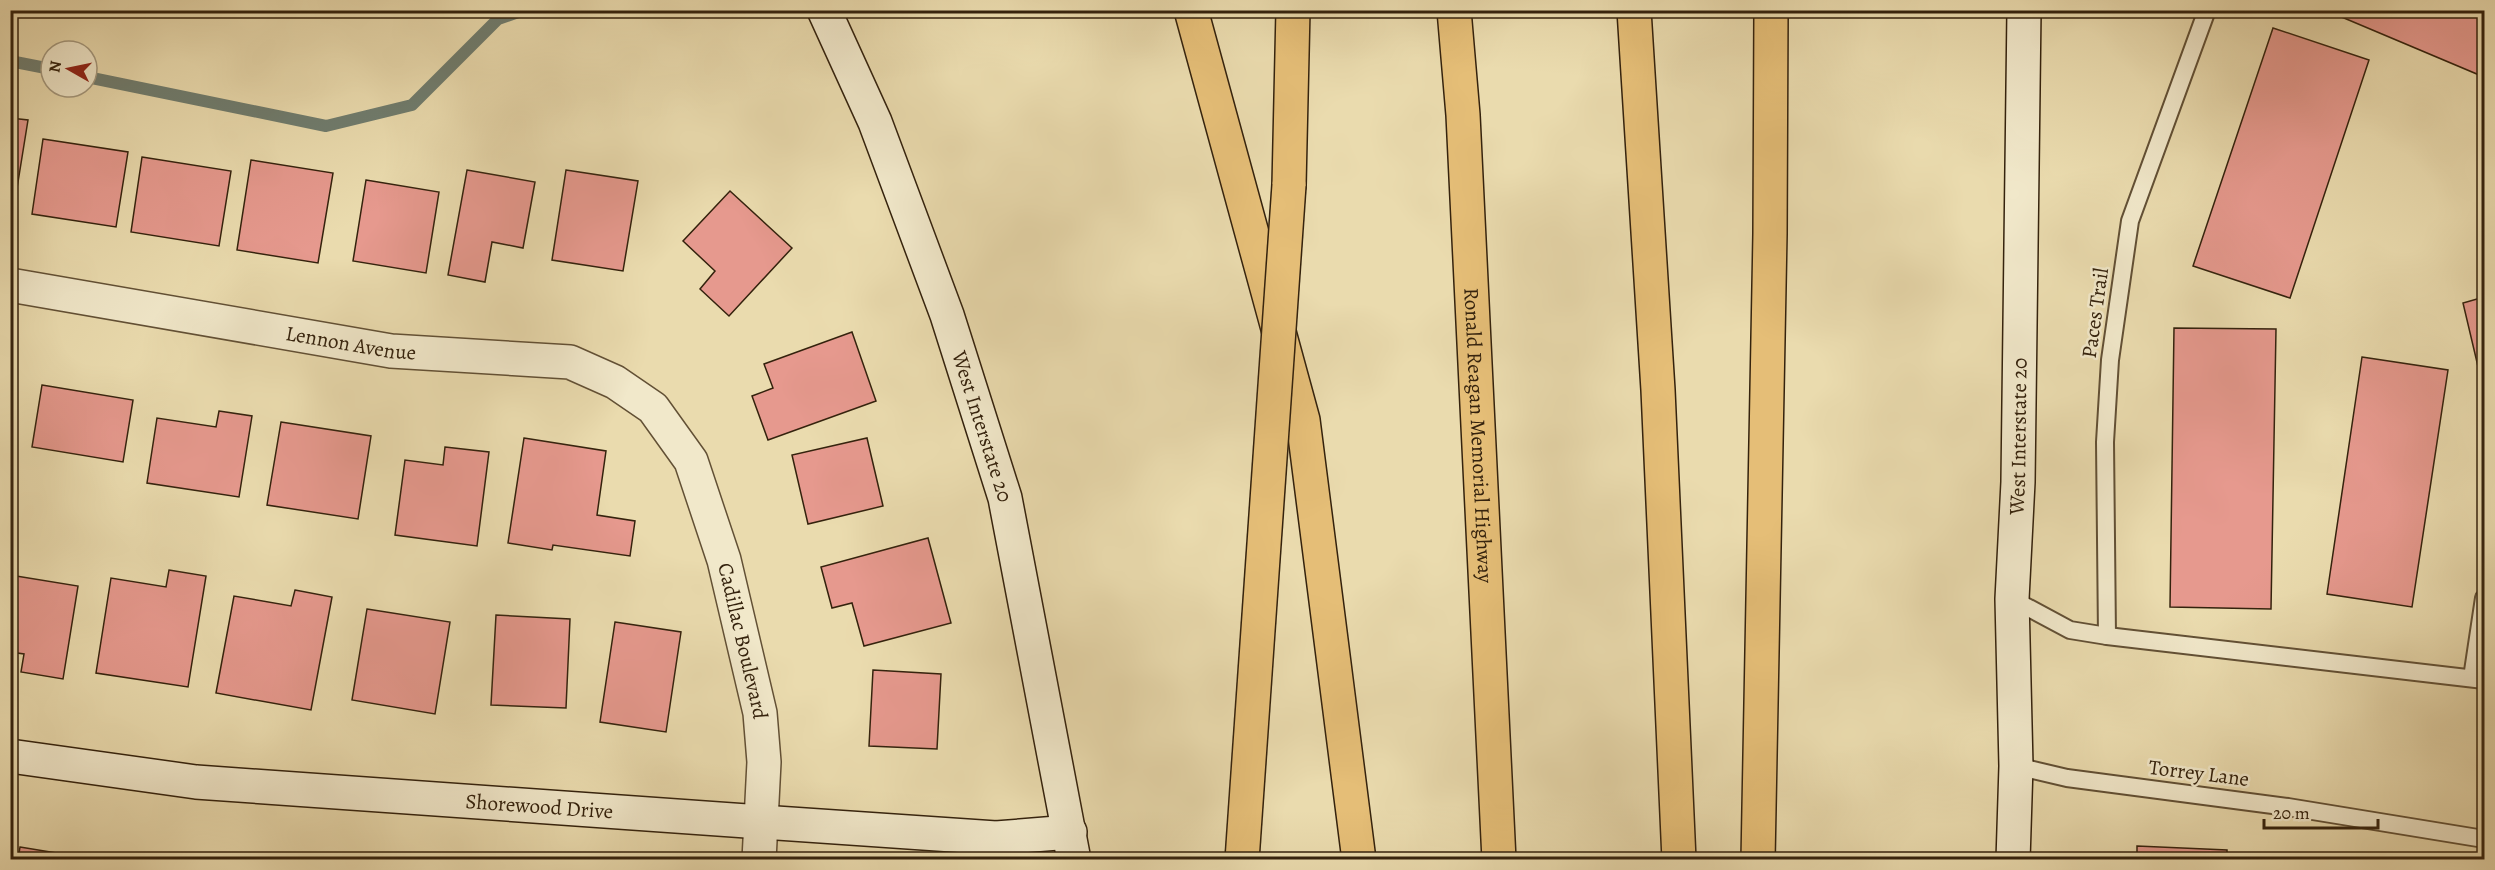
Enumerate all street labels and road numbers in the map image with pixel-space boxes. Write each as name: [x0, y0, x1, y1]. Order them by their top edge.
street label: Paces Trail: [2075, 266, 2115, 360]
street label: Ronald Reagan Memorial Highway: [1457, 287, 1500, 584]
street label: Lennon Avenue: [284, 319, 417, 367]
street label: West Interstate 20: [945, 346, 1019, 506]
street label: West Interstate 20: [2002, 357, 2034, 517]
street label: Cadillac Boulevard: [711, 560, 774, 721]
street label: Torrey Lane: [2147, 753, 2251, 793]
street label: Shorewood Drive: [465, 787, 614, 825]

